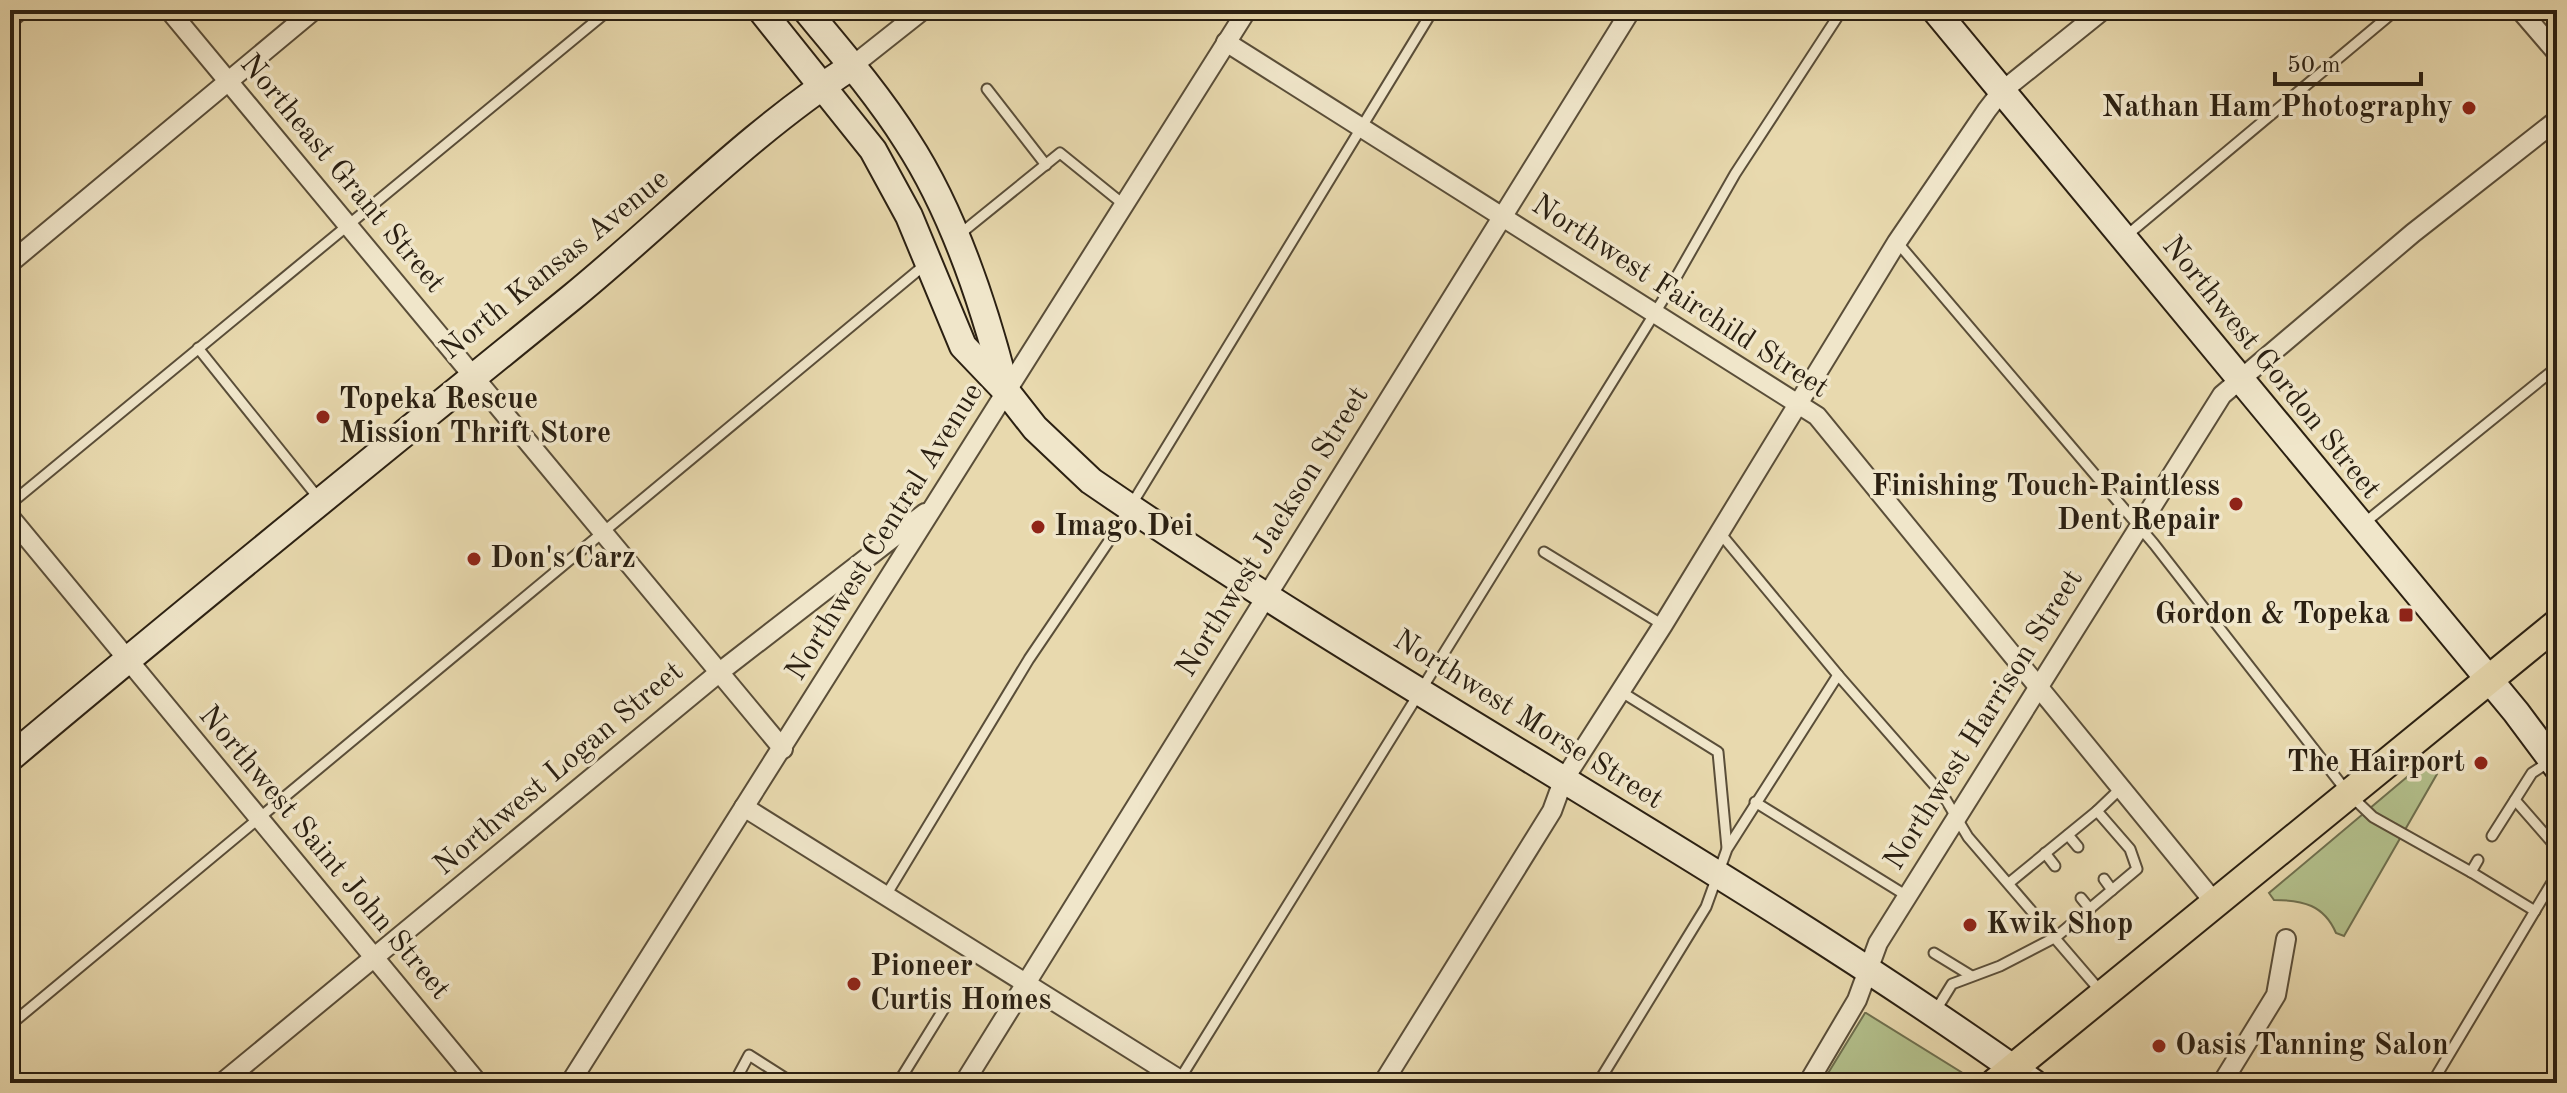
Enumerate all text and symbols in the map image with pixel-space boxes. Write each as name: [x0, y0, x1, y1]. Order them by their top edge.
scale bar: [2275, 36, 2421, 86]
street label: Northeast Grant Street: [234, 49, 450, 299]
text: 50 m: [2287, 54, 2341, 78]
place label: Nathan Ham Photography: [2102, 93, 2453, 123]
marker: Nathan Ham Photography: [2460, 99, 2478, 117]
street label: North Kansas Avenue: [435, 164, 675, 366]
street label: Northwest Fairchild Street: [1526, 190, 1834, 404]
street label: Northwest Gordon Street: [2156, 231, 2386, 505]
street label: Northwest Central Avenue: [781, 378, 989, 686]
street label: Northwest Jackson Street: [1171, 381, 1375, 683]
place label: Topeka Rescue Mission Thrift Store: [339, 385, 611, 449]
marker: Topeka Rescue Mission Thrift Store: [314, 408, 332, 426]
place label: Finishing Touch-Paintless Dent Repair: [1871, 472, 2220, 536]
marker: Finishing Touch-Paintless Dent Repair: [2227, 495, 2245, 513]
place label: Imago Dei: [1054, 512, 1193, 542]
marker: Imago Dei: [1029, 518, 1047, 536]
place label: Don's Carz: [490, 544, 636, 574]
marker: Don's Carz: [465, 550, 483, 568]
street label: Northwest Harrison Street: [1879, 565, 2089, 875]
place label: Gordon & Topeka: [2155, 600, 2390, 630]
marker: Gordon & Topeka: [2397, 606, 2415, 624]
street label: Northwest Morse Street: [1388, 625, 1668, 815]
street label: Northwest Logan Street: [429, 656, 689, 882]
street label: Northwest Saint John Street: [193, 701, 455, 1005]
place label: The Hairport: [2287, 748, 2465, 778]
marker: The Hairport: [2472, 754, 2490, 772]
place label: Kwik Shop: [1986, 910, 2133, 940]
marker: Kwik Shop: [1961, 916, 1979, 934]
place label: Pioneer Curtis Homes: [870, 952, 1051, 1016]
marker: Pioneer Curtis Homes: [845, 975, 863, 993]
place label: Oasis Tanning Salon: [2175, 1031, 2449, 1061]
marker: Oasis Tanning Salon: [2150, 1037, 2168, 1055]

